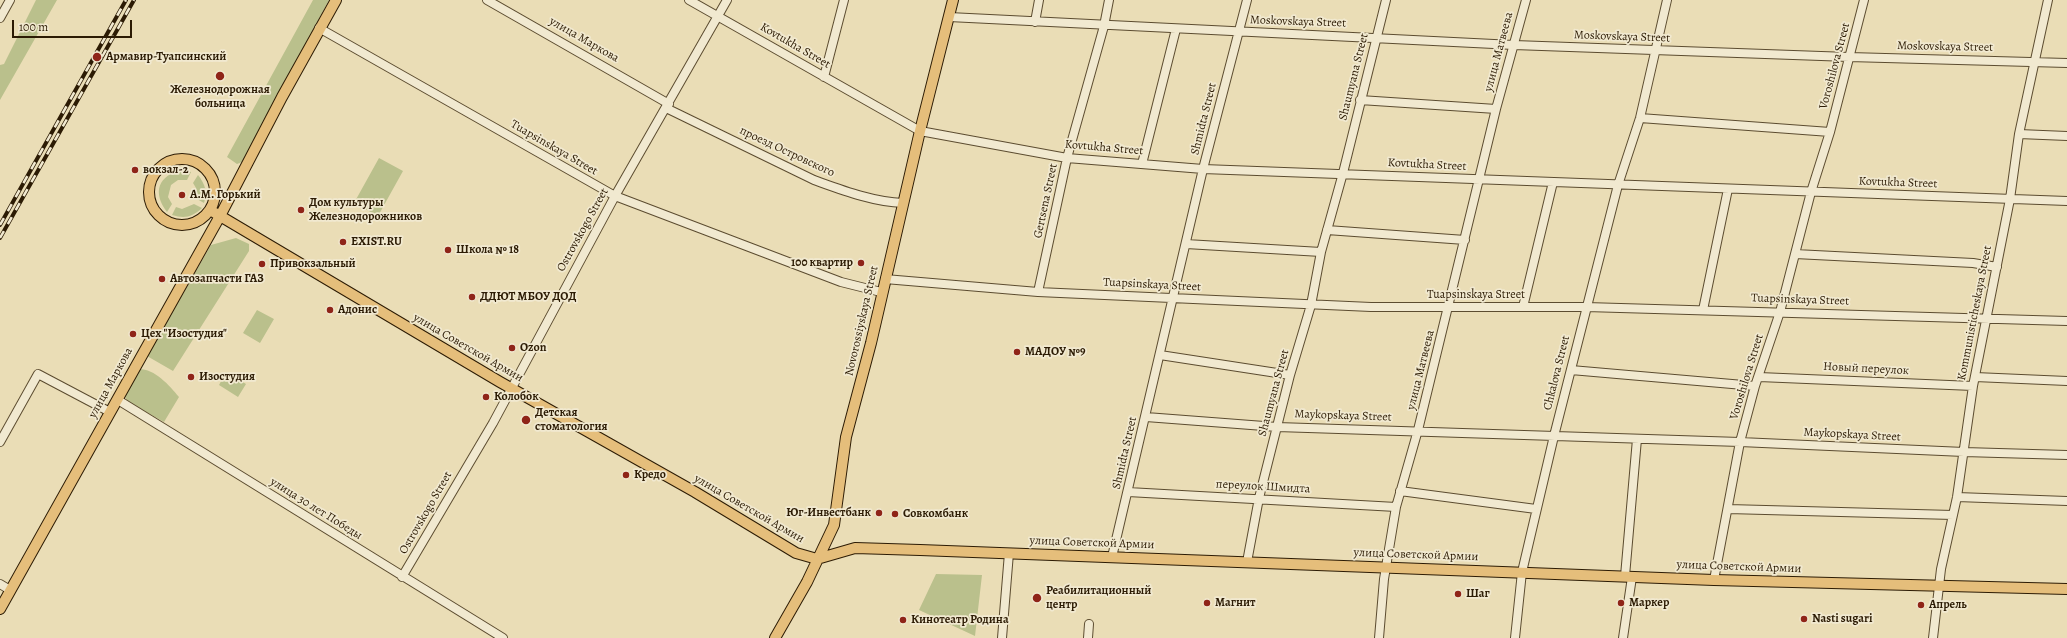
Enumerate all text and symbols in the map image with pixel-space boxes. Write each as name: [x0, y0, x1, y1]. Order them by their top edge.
street label: улица Матвеева: [1481, 11, 1517, 93]
scale bar: [14, 12, 134, 38]
street label: Moskovskaya Street: [1250, 13, 1346, 31]
street label: улица Маркова: [547, 14, 621, 66]
text: 100 m: [19, 19, 48, 35]
street label: Kovtukha Street: [757, 20, 833, 72]
street label: Voroshilova Street: [1817, 21, 1853, 111]
street label: Moskovskaya Street: [1574, 28, 1670, 46]
street label: Shaumyana Street: [1336, 32, 1372, 122]
street label: Moskovskaya Street: [1897, 39, 1993, 55]
place label: Армавир-Туапсинский: [106, 50, 226, 64]
marker: Армавир-Туапсинский: [91, 51, 103, 63]
marker: Железнодорожная больница: [214, 70, 226, 82]
street label: Shmidta Street: [1188, 81, 1220, 157]
place label: Железнодорожная больница: [170, 83, 270, 111]
street label: Tuapsinskaya Street: [508, 117, 600, 179]
street label: проезд Островского: [737, 124, 837, 180]
street label: Kovtukha Street: [1064, 137, 1144, 159]
street label: Kovtukha Street: [1387, 156, 1467, 174]
street label: Gertsena Street: [1031, 162, 1061, 240]
place label: вокзал-2: [143, 163, 189, 177]
marker: вокзал-2: [130, 165, 140, 175]
street label: Kovtukha Street: [1858, 174, 1938, 192]
street label: Ostrovskogo Street: [554, 186, 612, 274]
place label: А.М. Горький: [190, 188, 261, 202]
marker: А.М. Горький: [177, 190, 187, 200]
place label: Дом культуры Железнодорожников: [309, 196, 422, 224]
marker: Дом культуры Железнодорожников: [296, 205, 306, 215]
place label: EXIST.RU: [351, 235, 402, 249]
marker: EXIST.RU: [338, 237, 348, 247]
place label: Школа № 18: [456, 243, 519, 257]
street label: Kommunisticheskaya Street: [1955, 244, 1995, 382]
marker: Школа № 18: [443, 245, 453, 255]
place label: 100 квартир: [791, 256, 853, 270]
place label: Привокзальный: [270, 257, 356, 271]
marker: 100 квартир: [856, 258, 866, 268]
marker: Привокзальный: [257, 259, 267, 269]
street label: Novorossiyskaya Street: [842, 264, 882, 378]
place label: Автозапчасти ГАЗ: [170, 272, 264, 286]
marker: Автозапчасти ГАЗ: [157, 274, 167, 284]
street label: Tuapsinskaya Street: [1103, 275, 1201, 295]
street label: Tuapsinskaya Street: [1427, 288, 1525, 302]
place label: ДДЮТ МБОУ ДОД: [480, 290, 576, 304]
street label: Tuapsinskaya Street: [1751, 291, 1849, 309]
marker: ДДЮТ МБОУ ДОД: [467, 292, 477, 302]
place label: Адонис: [338, 303, 377, 317]
marker: Адонис: [325, 305, 335, 315]
street label: улица Советской Армии: [410, 311, 526, 385]
place label: Цех "Изостудия": [141, 327, 227, 341]
marker: Цех "Изостудия": [128, 329, 138, 339]
street label: улица Матвеева: [1404, 329, 1438, 411]
street label: Voroshilova Street: [1727, 332, 1767, 422]
street label: Chkalova Street: [1541, 334, 1573, 412]
place label: Ozon: [520, 341, 547, 355]
marker: Ozon: [507, 343, 517, 353]
street label: улица Маркова: [86, 345, 136, 421]
place label: МАДОУ №9: [1025, 345, 1086, 359]
marker: МАДОУ №9: [1012, 347, 1022, 357]
street label: Shaumyana Street: [1255, 348, 1293, 438]
street label: Новый переулок: [1823, 360, 1909, 378]
place label: Изостудия: [199, 370, 255, 384]
marker: Изостудия: [186, 372, 196, 382]
place label: Колобок: [494, 390, 539, 404]
marker: Колобок: [481, 392, 491, 402]
place label: Детская стоматология: [535, 406, 608, 434]
street label: Maykopskaya Street: [1294, 407, 1392, 425]
marker: Детская стоматология: [520, 414, 532, 426]
street label: Shmidta Street: [1110, 415, 1140, 491]
street label: Maykopskaya Street: [1803, 425, 1901, 445]
place label: Кредо: [634, 468, 666, 482]
street label: Ostrovskogo Street: [396, 469, 456, 557]
marker: Кредо: [621, 470, 631, 480]
street label: улица Советской Армии: [691, 472, 807, 546]
street label: улица 30 лет Победы: [267, 475, 365, 543]
street label: переулок Шмидта: [1215, 477, 1311, 497]
place label: Юг-Инвестбанк: [786, 506, 871, 520]
place label: Совкомбанк: [903, 507, 968, 521]
marker: Юг-Инвестбанк: [874, 508, 884, 518]
marker: Совкомбанк: [890, 509, 900, 519]
street label: улица Советской Армии: [1029, 534, 1155, 552]
street label: улица Советской Армии: [1353, 546, 1479, 564]
street label: улица Советской Армии: [1676, 558, 1802, 576]
place label: Реабилитационный центр: [1046, 584, 1151, 612]
place label: Шаг: [1466, 587, 1490, 601]
marker: Шаг: [1453, 589, 1463, 599]
marker: Реабилитационный центр: [1031, 592, 1043, 604]
place label: Магнит: [1215, 596, 1256, 610]
place label: Маркер: [1629, 596, 1669, 610]
marker: Магнит: [1202, 598, 1212, 608]
marker: Маркер: [1616, 598, 1626, 608]
place label: Апрель: [1929, 598, 1967, 612]
marker: Апрель: [1916, 600, 1926, 610]
place label: Nasti sugari: [1812, 612, 1872, 626]
place label: Кинотеатр Родина: [911, 613, 1009, 627]
marker: Nasti sugari: [1799, 614, 1809, 624]
marker: Кинотеатр Родина: [898, 615, 908, 625]

